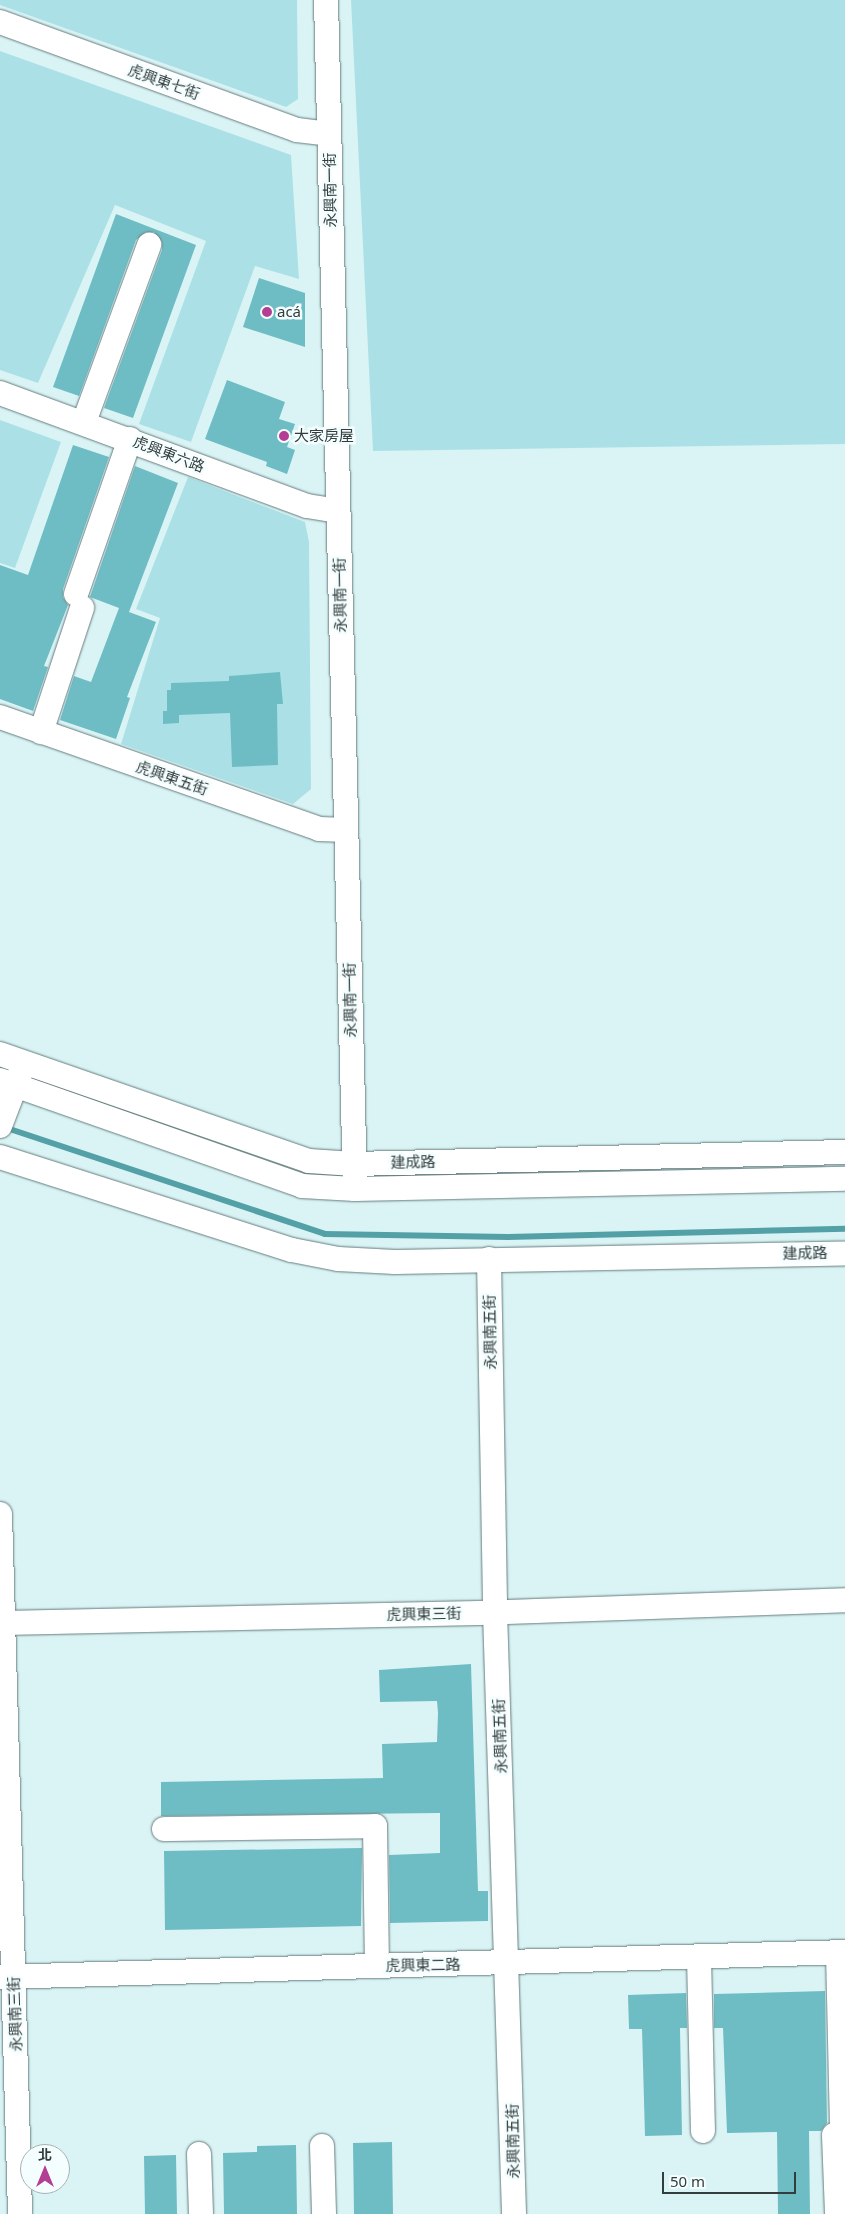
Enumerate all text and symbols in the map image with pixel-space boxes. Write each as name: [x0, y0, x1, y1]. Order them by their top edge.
street label: 虎興東七街: [126, 61, 202, 103]
street label: 永興南一街: [320, 152, 340, 228]
place label: acá: [277, 303, 301, 321]
marker: acá: [261, 306, 273, 318]
place label: 大家房屋: [294, 427, 354, 445]
marker: 大家房屋: [278, 430, 290, 442]
street label: 虎興東六路: [131, 432, 207, 476]
street label: 永興南一街: [330, 557, 350, 633]
street label: 虎興東五街: [134, 757, 210, 799]
street label: 永興南一街: [340, 962, 360, 1038]
street label: 建成路: [390, 1153, 436, 1171]
street label: 建成路: [782, 1244, 828, 1262]
street label: 永興南五街: [480, 1294, 500, 1370]
street label: 虎興東三街: [386, 1604, 462, 1624]
street label: 永興南五街: [490, 1698, 510, 1774]
street label: 虎興東二路: [385, 1955, 461, 1975]
street label: 永興南三街: [5, 1976, 25, 2052]
street label: 永興南五街: [503, 2103, 523, 2179]
north arrow: [20, 2144, 70, 2194]
text: 北: [38, 2145, 52, 2164]
scale bar: [665, 2162, 799, 2194]
text: 50 m: [670, 2171, 705, 2191]

